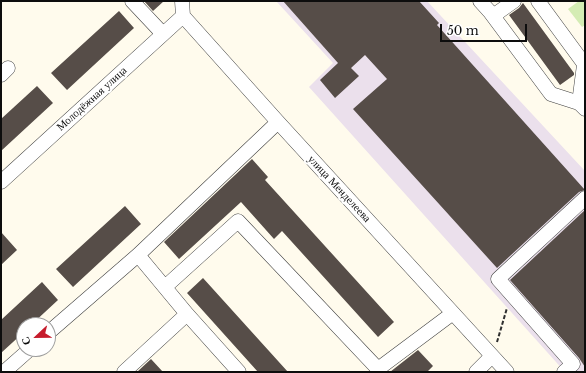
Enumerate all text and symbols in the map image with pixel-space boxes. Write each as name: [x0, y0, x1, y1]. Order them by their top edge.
scale bar: [442, 16, 529, 42]
text: 50 m: [447, 23, 479, 38]
street label: Молодёжная улица: [54, 64, 130, 134]
street label: улица Менделеева: [305, 153, 373, 225]
north arrow: [16, 317, 56, 357]
text: С: [18, 335, 34, 347]

